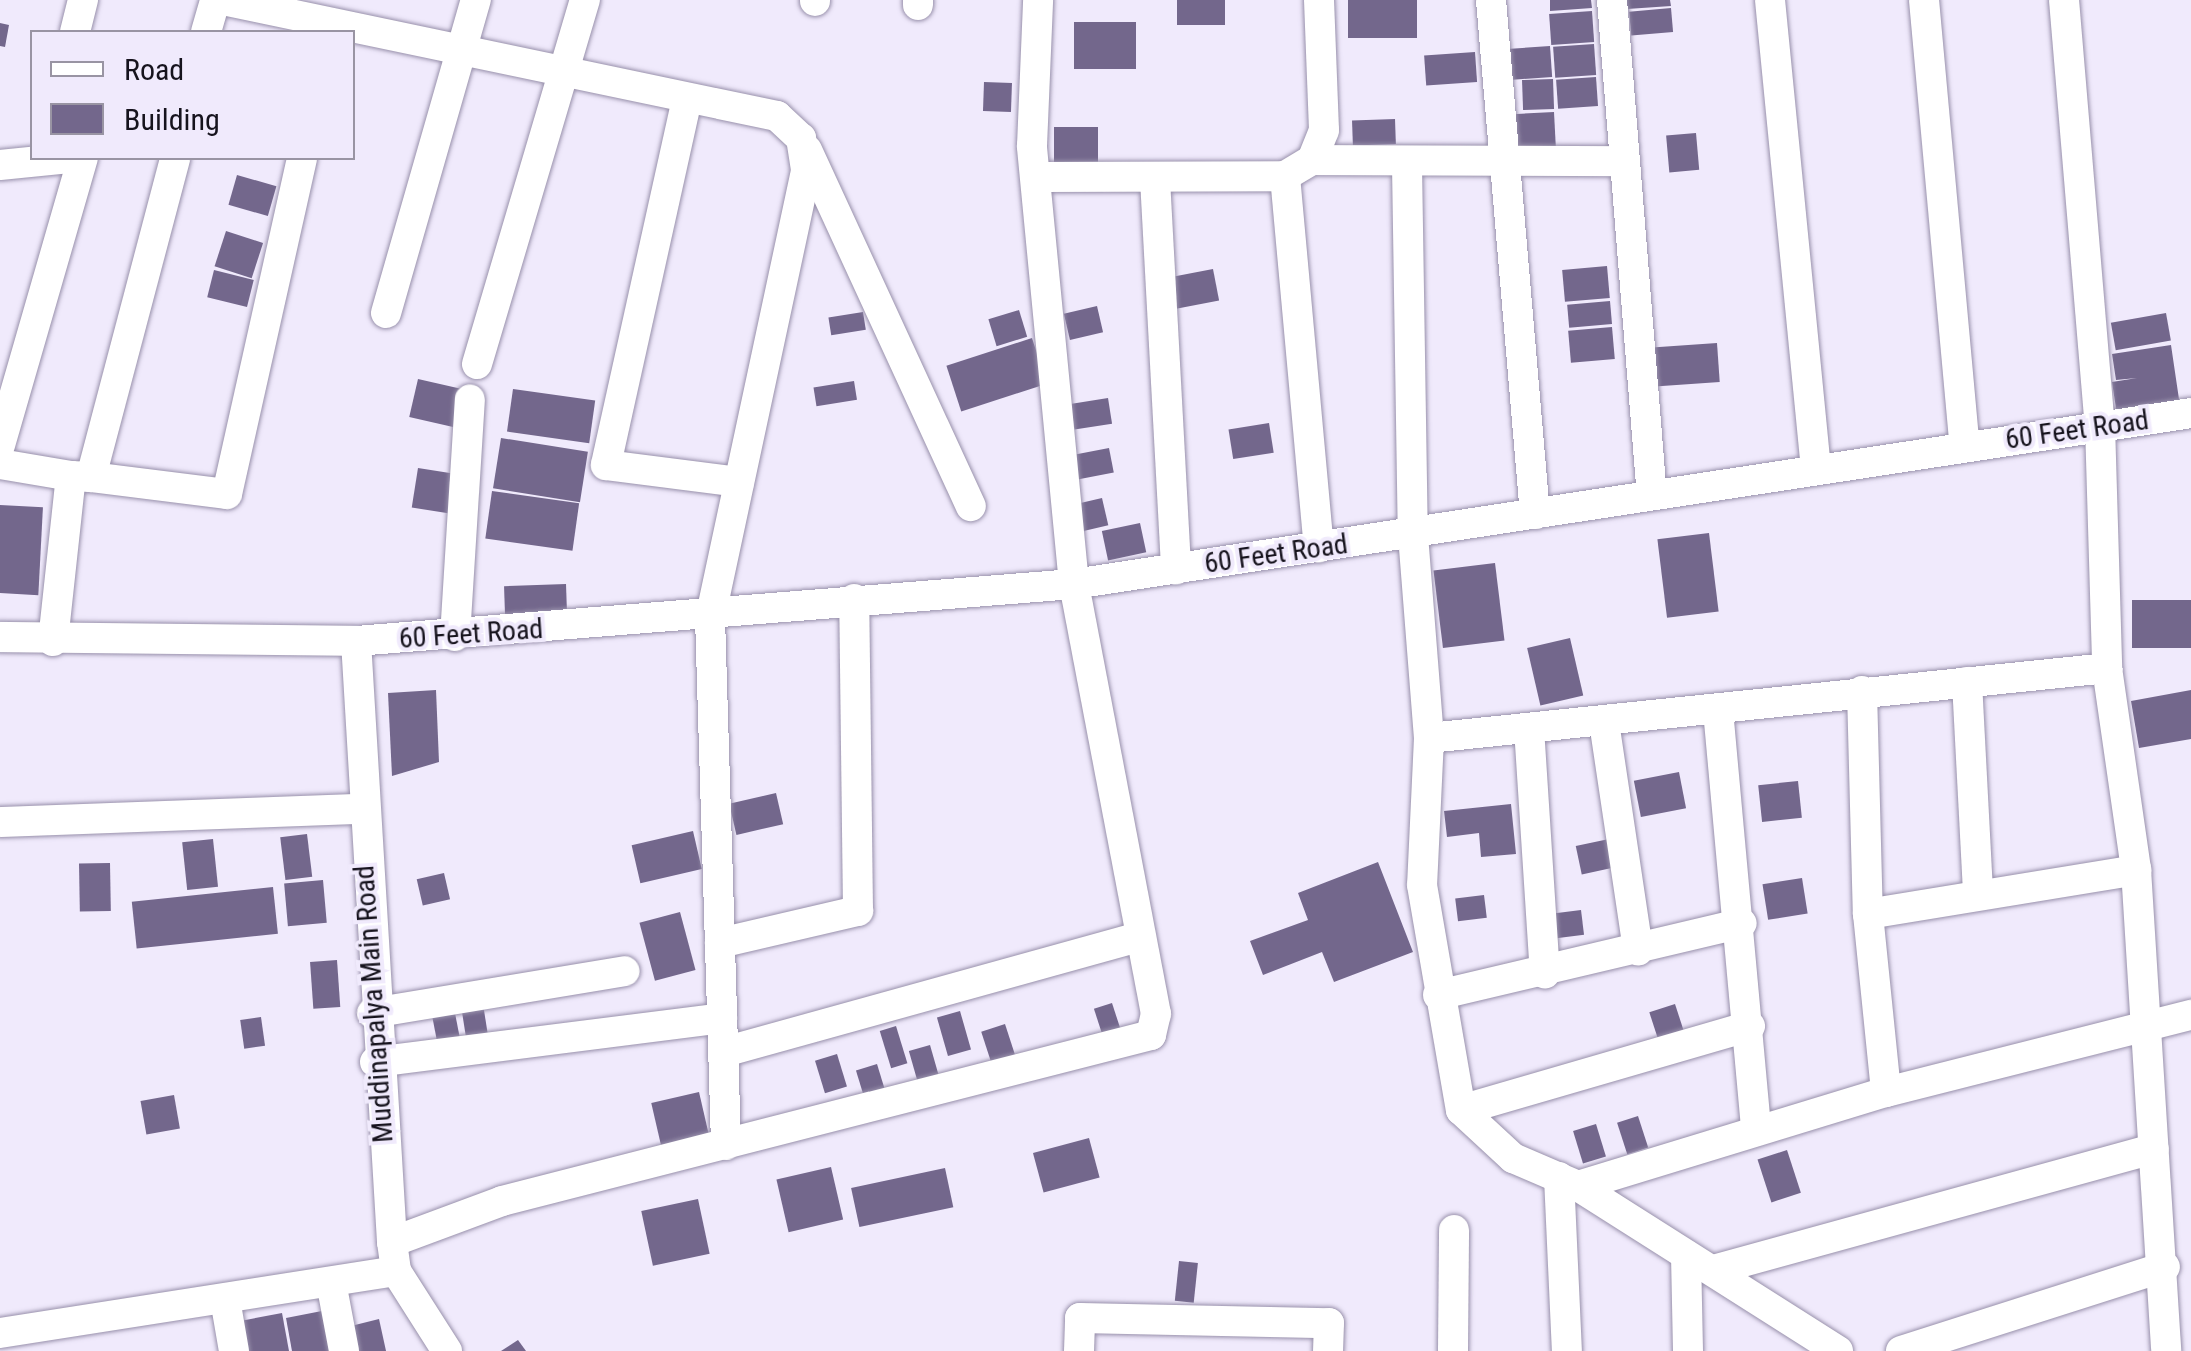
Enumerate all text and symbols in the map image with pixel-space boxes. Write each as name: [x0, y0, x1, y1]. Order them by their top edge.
legend: [30, 30, 355, 160]
text: Road: [124, 52, 184, 87]
text: Building: [124, 102, 220, 137]
street label: 60 Feet Road: [2003, 403, 2151, 457]
street label: 60 Feet Road: [1202, 527, 1350, 581]
street label: 60 Feet Road: [398, 612, 544, 656]
street label: Muddinapalya Main Road: [348, 864, 400, 1144]

